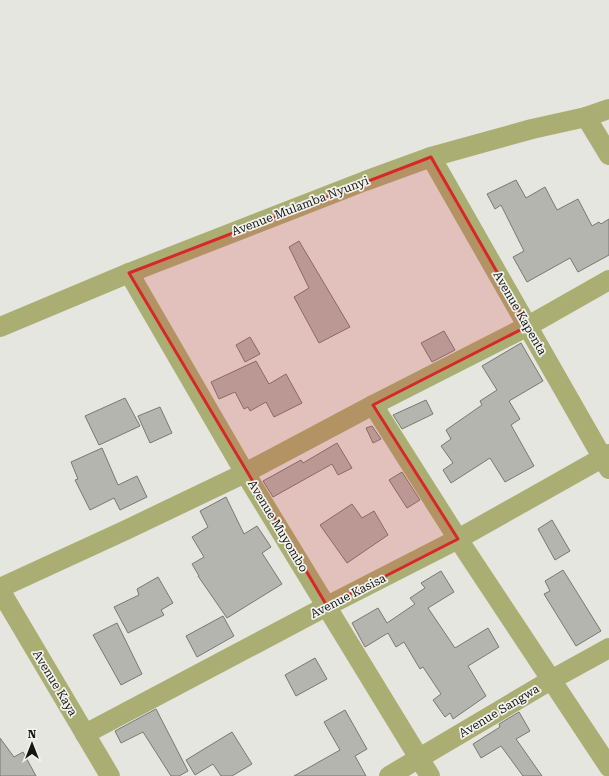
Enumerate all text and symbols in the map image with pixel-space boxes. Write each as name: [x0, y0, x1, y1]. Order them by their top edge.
street label: Avenue Mulamba Nyunyi: [229, 173, 371, 239]
street label: Avenue Kapenta: [490, 269, 550, 358]
street label: Avenue Muyombo: [245, 477, 311, 575]
street label: Avenue Kasisa: [308, 571, 389, 621]
street label: Avenue Kaya: [30, 648, 80, 719]
street label: Avenue Sangwa: [456, 681, 542, 740]
north arrow: [12, 724, 52, 764]
text: N: [28, 728, 37, 741]

